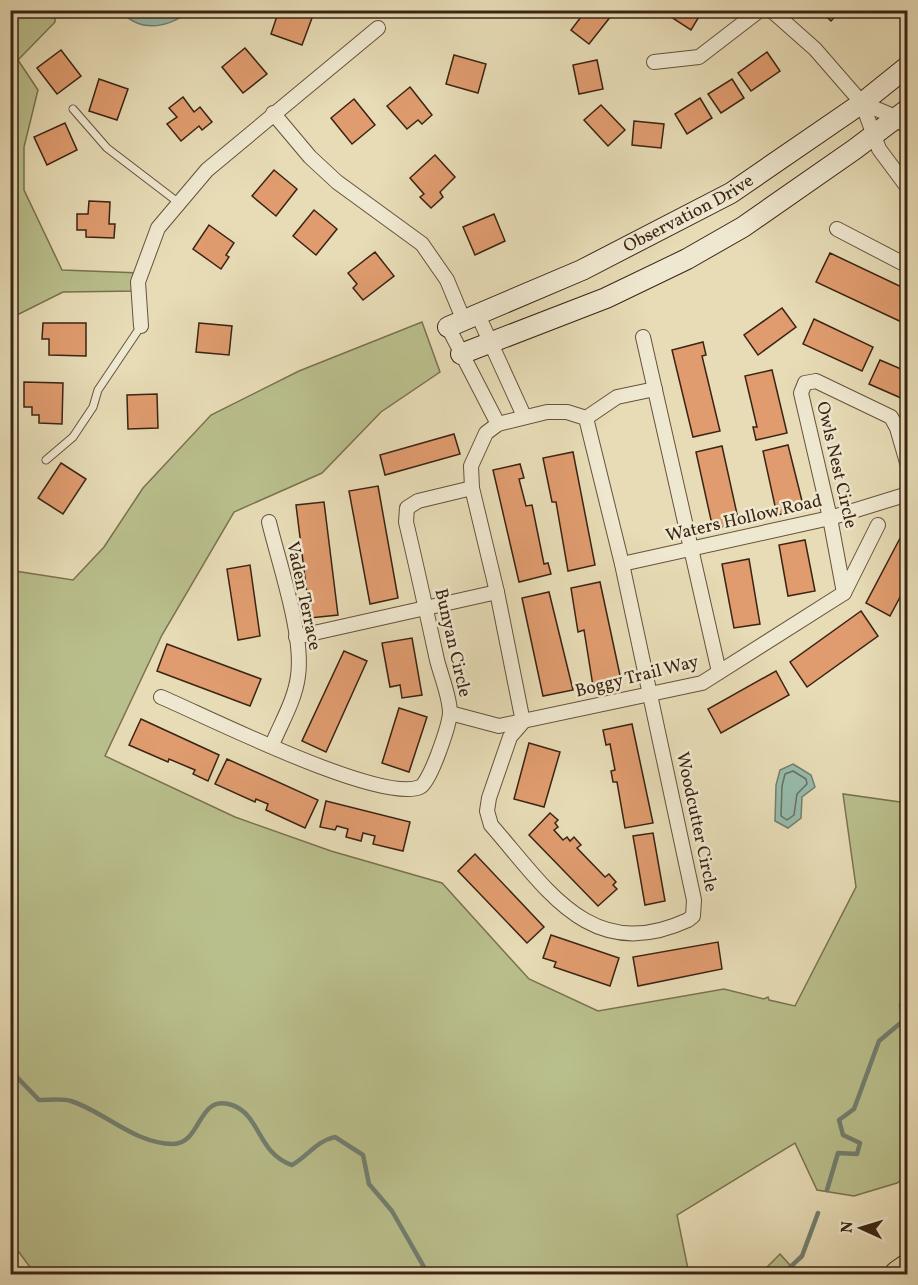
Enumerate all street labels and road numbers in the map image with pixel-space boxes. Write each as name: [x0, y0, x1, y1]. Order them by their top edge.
street label: Observation Drive: [619, 169, 759, 259]
street label: Owls Nest Circle: [809, 399, 863, 531]
street label: Waters Hollow Road: [663, 489, 825, 549]
street label: Vaden Terrace: [279, 539, 327, 653]
street label: Bunyan Circle: [427, 586, 477, 700]
street label: Boggy Trail Way: [573, 649, 702, 704]
street label: Woodcutter Circle: [669, 750, 723, 894]

